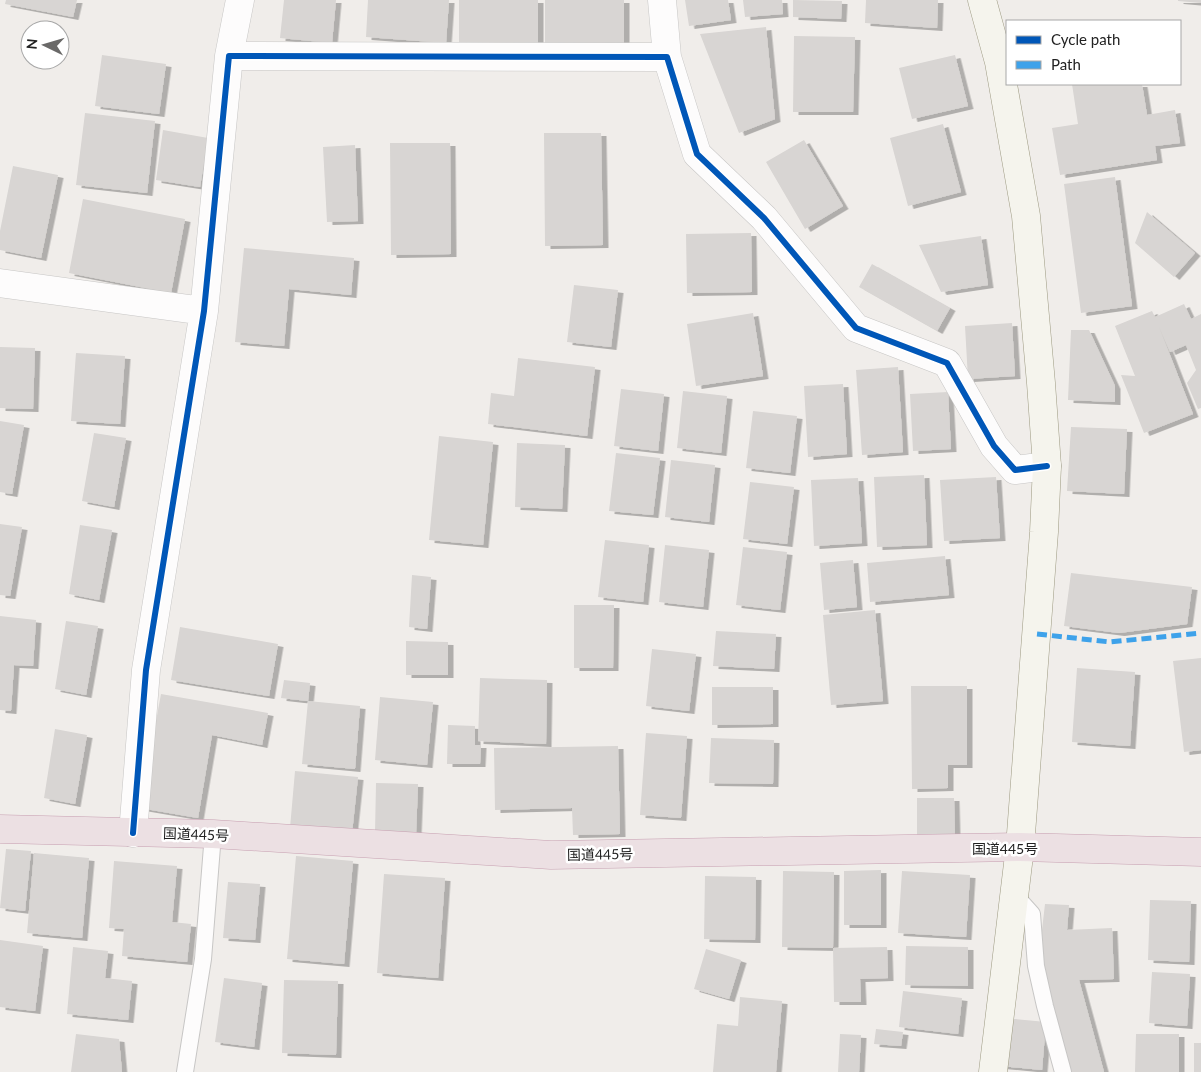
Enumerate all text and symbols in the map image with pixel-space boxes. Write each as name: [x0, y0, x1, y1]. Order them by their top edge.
north arrow: [20, 20, 70, 70]
legend: [1006, 20, 1181, 85]
text: Cycle path: [1051, 30, 1120, 48]
text: N: [23, 38, 40, 50]
text: Path: [1051, 55, 1081, 73]
street label: 国道445号: [163, 824, 229, 844]
street label: 国道445号: [972, 840, 1038, 857]
street label: 国道445号: [567, 845, 633, 863]

